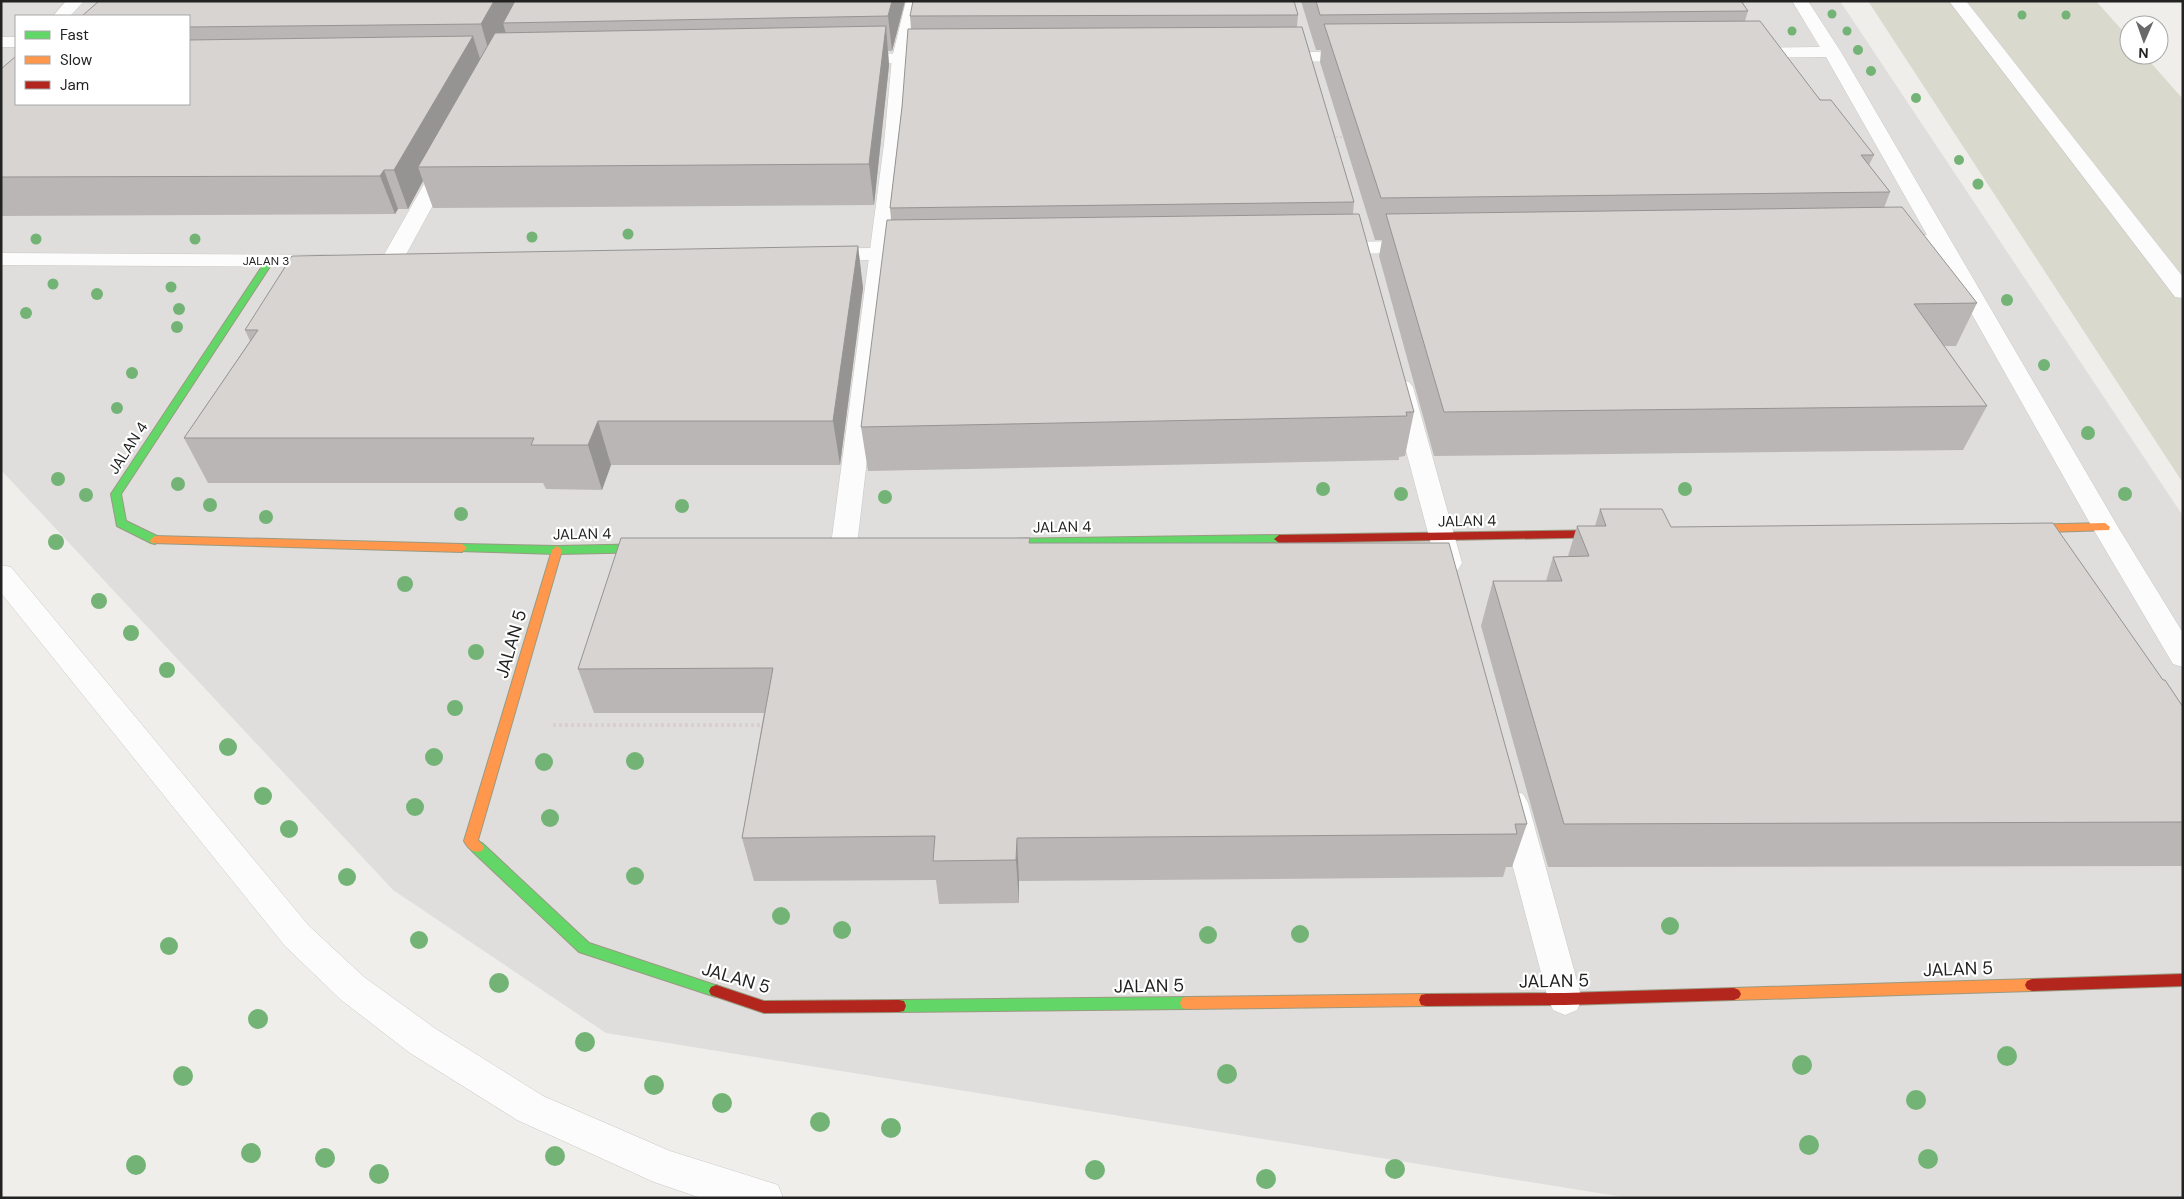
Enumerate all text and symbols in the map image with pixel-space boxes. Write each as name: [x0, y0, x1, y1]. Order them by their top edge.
legend: [15, 15, 190, 105]
north arrow: [2119, 15, 2169, 65]
text: Fast: [60, 25, 89, 45]
text: N: [2138, 44, 2149, 62]
text: Slow: [60, 50, 93, 70]
text: Jam: [60, 75, 89, 95]
street label: JALAN 3: [243, 253, 289, 269]
street label: JALAN 4: [104, 418, 152, 478]
street label: JALAN 4: [1438, 510, 1496, 532]
street label: JALAN 4: [1033, 516, 1091, 538]
street label: JALAN 4: [553, 523, 611, 545]
street label: JALAN 5: [490, 607, 532, 681]
street label: JALAN 5: [1923, 956, 1993, 982]
street label: JALAN 5: [699, 957, 773, 999]
street label: JALAN 5: [1519, 968, 1589, 994]
street label: JALAN 5: [1114, 973, 1184, 999]

